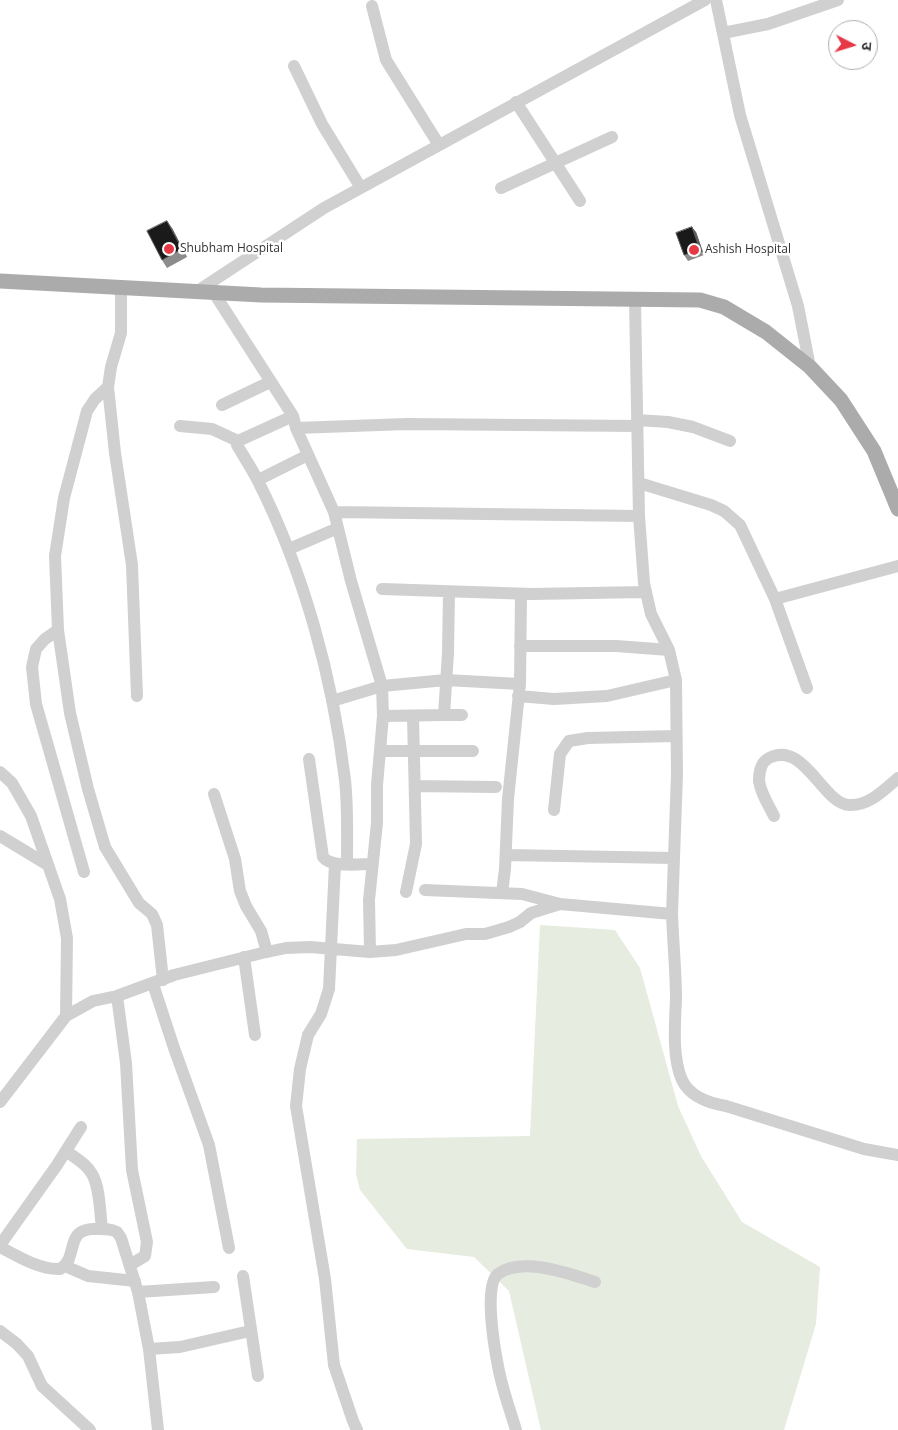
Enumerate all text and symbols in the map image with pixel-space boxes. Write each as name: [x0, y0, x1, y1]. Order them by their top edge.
north arrow: [828, 20, 878, 70]
text: उ: [858, 41, 877, 51]
marker: Shubham Hospital: [162, 242, 176, 256]
place label: Shubham Hospital: [180, 242, 283, 256]
marker: Ashish Hospital: [687, 243, 701, 257]
place label: Ashish Hospital: [705, 243, 791, 257]

